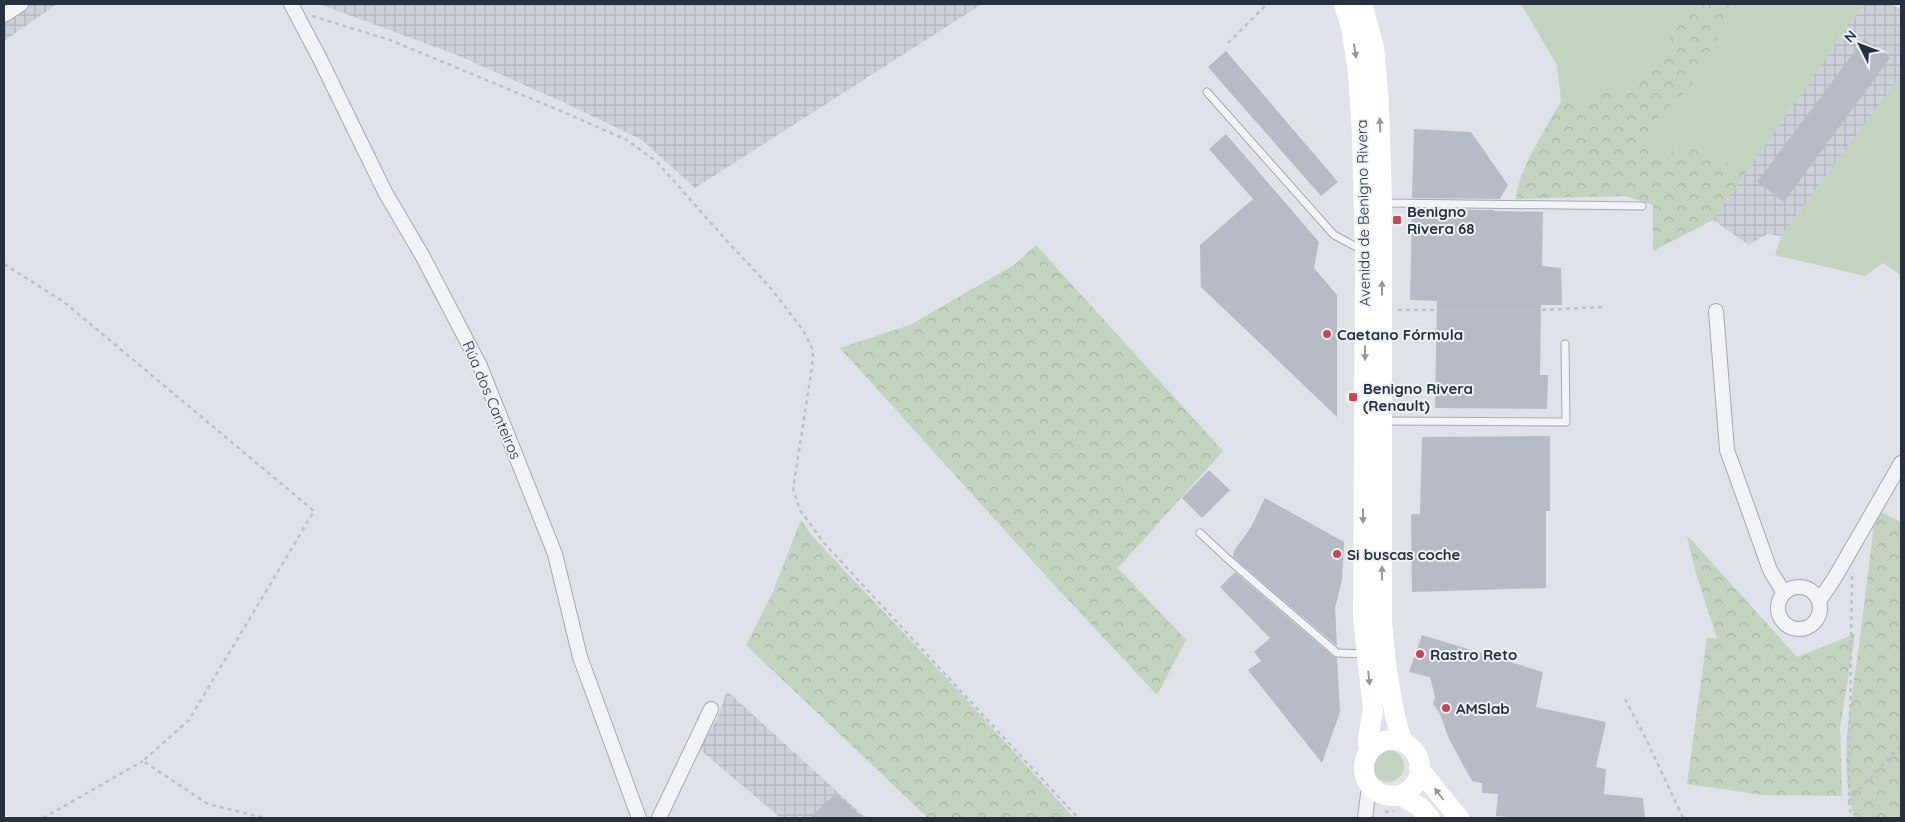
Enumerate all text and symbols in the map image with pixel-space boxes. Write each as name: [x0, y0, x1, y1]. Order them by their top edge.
north arrow: [1835, 20, 1885, 70]
text: N: [1840, 26, 1860, 46]
one-way arrow: [1351, 43, 1359, 59]
one-way arrow: [1375, 117, 1383, 133]
street label: Avenida de Benigno Rivera: [1352, 119, 1374, 307]
place label: Benigno Rivera 68: [1407, 202, 1475, 238]
marker: Benigno Rivera 68: [1391, 214, 1403, 226]
one-way arrow: [1378, 279, 1386, 295]
place label: Caetano Fórmula: [1337, 325, 1463, 344]
marker: Caetano Fórmula: [1321, 328, 1333, 340]
street label: Rúa dos Canteiros: [459, 338, 525, 462]
one-way arrow: [1361, 345, 1369, 361]
place label: Benigno Rivera (Renault): [1363, 379, 1473, 415]
marker: Benigno Rivera (Renault): [1347, 391, 1359, 403]
one-way arrow: [1359, 508, 1367, 524]
place label: Si buscas coche: [1347, 545, 1461, 564]
marker: Si buscas coche: [1331, 548, 1343, 560]
one-way arrow: [1378, 564, 1386, 580]
place label: Rastro Reto: [1430, 645, 1517, 664]
marker: Rastro Reto: [1414, 648, 1426, 660]
one-way arrow: [1365, 670, 1373, 686]
place label: AMSlab: [1456, 699, 1510, 718]
marker: AMSlab: [1440, 702, 1452, 714]
one-way arrow: [1434, 788, 1445, 801]

